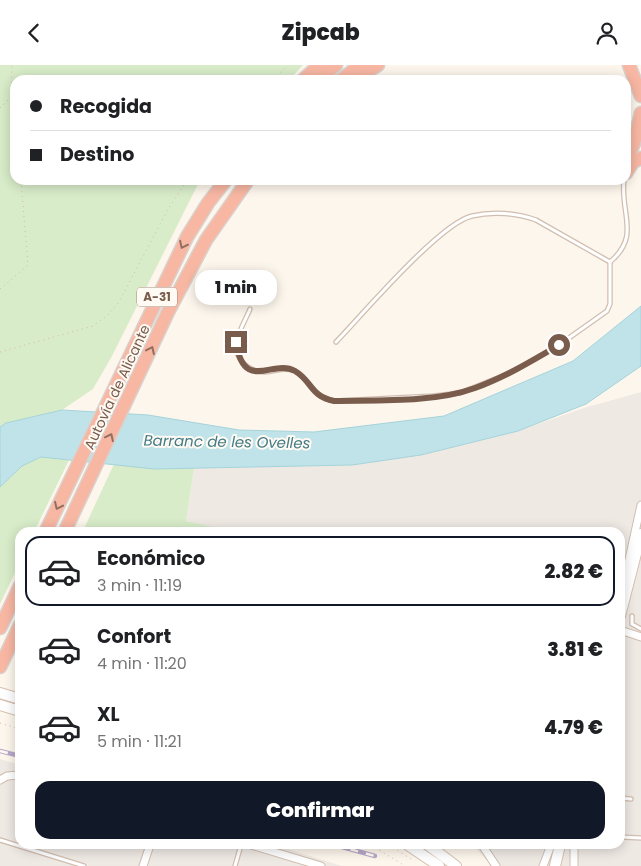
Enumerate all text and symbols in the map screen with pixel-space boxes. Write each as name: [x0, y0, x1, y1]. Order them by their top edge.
text: Zipcab: [281, 17, 360, 48]
icon: back: [20, 19, 48, 47]
icon: person: [593, 19, 621, 47]
text: Recogida: [60, 93, 152, 120]
text: Destino: [60, 141, 134, 168]
one-way arrow: [179, 240, 189, 249]
callout: 1 min: [195, 269, 277, 305]
text: 1 min: [215, 276, 257, 299]
road number: A-31: [137, 287, 177, 307]
street label: Autovía de Alicante: [79, 321, 155, 453]
route end: [225, 331, 247, 353]
route start: [548, 334, 570, 356]
one-way arrow: [145, 346, 155, 355]
water label: Barranc de les Ovelles: [143, 430, 311, 453]
one-way arrow: [103, 434, 113, 443]
one-way arrow: [54, 501, 64, 510]
text: Económico: [97, 545, 205, 572]
icon: car: [37, 549, 82, 594]
text: 2.82 €: [545, 558, 603, 585]
text: 3 min · 11:19: [97, 574, 182, 597]
text: Confort: [97, 623, 171, 650]
icon: car: [37, 627, 82, 672]
text: 3.81 €: [547, 636, 603, 663]
text: 4 min · 11:20: [97, 652, 187, 675]
text: XL: [97, 701, 120, 728]
icon: car: [37, 705, 82, 750]
text: 4.79 €: [544, 714, 603, 741]
text: 5 min · 11:21: [97, 730, 182, 753]
button: Confirmar: [35, 781, 605, 839]

